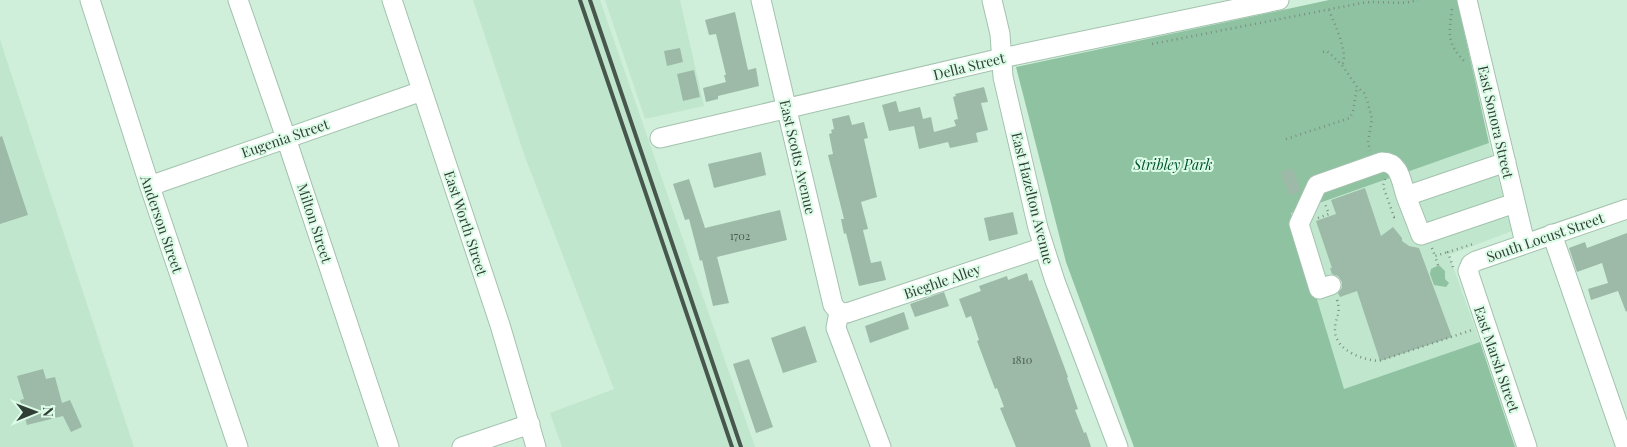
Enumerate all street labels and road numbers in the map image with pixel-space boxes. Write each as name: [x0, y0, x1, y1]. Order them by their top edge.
street label: Della Street: [931, 48, 1008, 84]
street label: East Sonora Street: [1474, 64, 1518, 181]
street label: East Scotts Avenue: [776, 98, 820, 216]
street label: Eugenia Street: [239, 114, 332, 162]
street label: East Hazelton Avenue: [1007, 130, 1059, 266]
street label: East Worth Street: [440, 168, 492, 279]
street label: Anderson Street: [136, 172, 188, 276]
street label: Milton Street: [293, 181, 337, 266]
street label: South Locust Street: [1484, 208, 1607, 266]
street label: Bieghle Alley: [901, 259, 983, 303]
street label: East Marsh Street: [1470, 303, 1524, 415]

